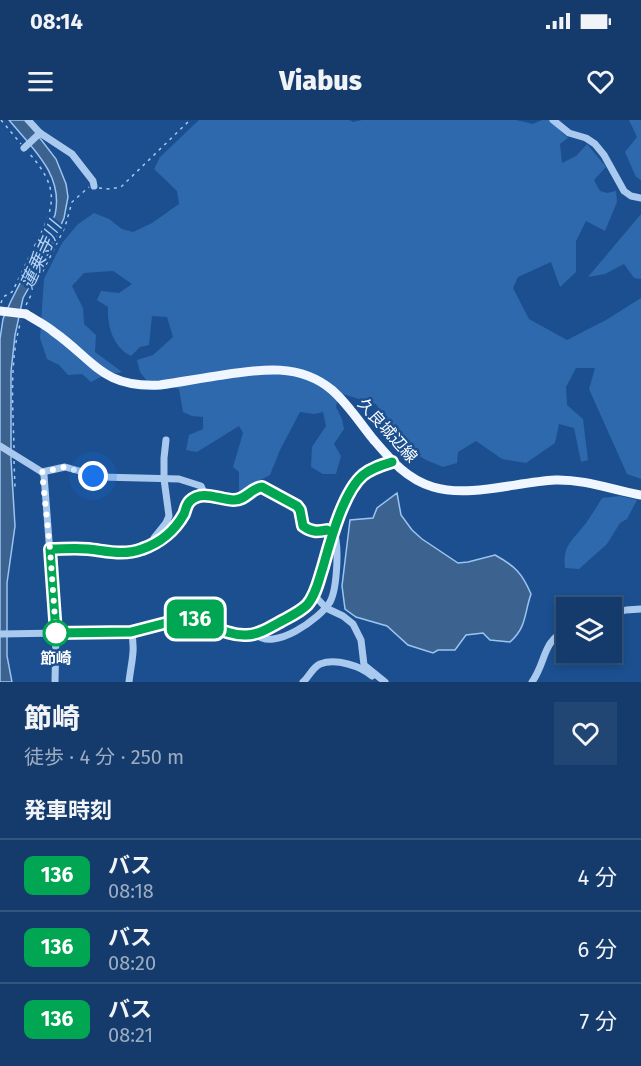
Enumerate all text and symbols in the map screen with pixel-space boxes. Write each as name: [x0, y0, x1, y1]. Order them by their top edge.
text: 08:14: [30, 8, 83, 35]
icon: menu: [24, 65, 57, 98]
text: Viabus: [279, 65, 362, 97]
icon: heart: [584, 65, 617, 98]
water label: 蓮乗寺川: [16, 216, 67, 292]
street label: 久良城辺線: [354, 394, 421, 466]
your location: [78, 461, 108, 491]
map controls: [556, 597, 622, 663]
button: layers: [556, 597, 622, 663]
line badge: 136: [160, 600, 230, 638]
text: 136: [179, 606, 211, 632]
marker: 節崎: [43, 620, 69, 646]
place label: 節崎: [40, 649, 72, 668]
text: 節崎: [24, 702, 80, 735]
button: heart: [554, 702, 617, 765]
text: 徒歩 · 4 分 · 250 m: [24, 745, 184, 769]
text: 発車時刻: [24, 797, 112, 824]
text: バス: [108, 852, 152, 879]
text: 136: [41, 862, 73, 888]
text: 4 分: [577, 864, 617, 891]
text: 08:18: [108, 879, 154, 903]
text: バス: [108, 924, 152, 951]
text: 136: [41, 934, 73, 960]
text: 6 分: [577, 936, 617, 963]
text: 08:20: [108, 951, 156, 975]
text: バス: [108, 996, 152, 1023]
text: 136: [41, 1006, 73, 1032]
text: 7 分: [579, 1008, 617, 1035]
text: 08:21: [108, 1023, 153, 1047]

